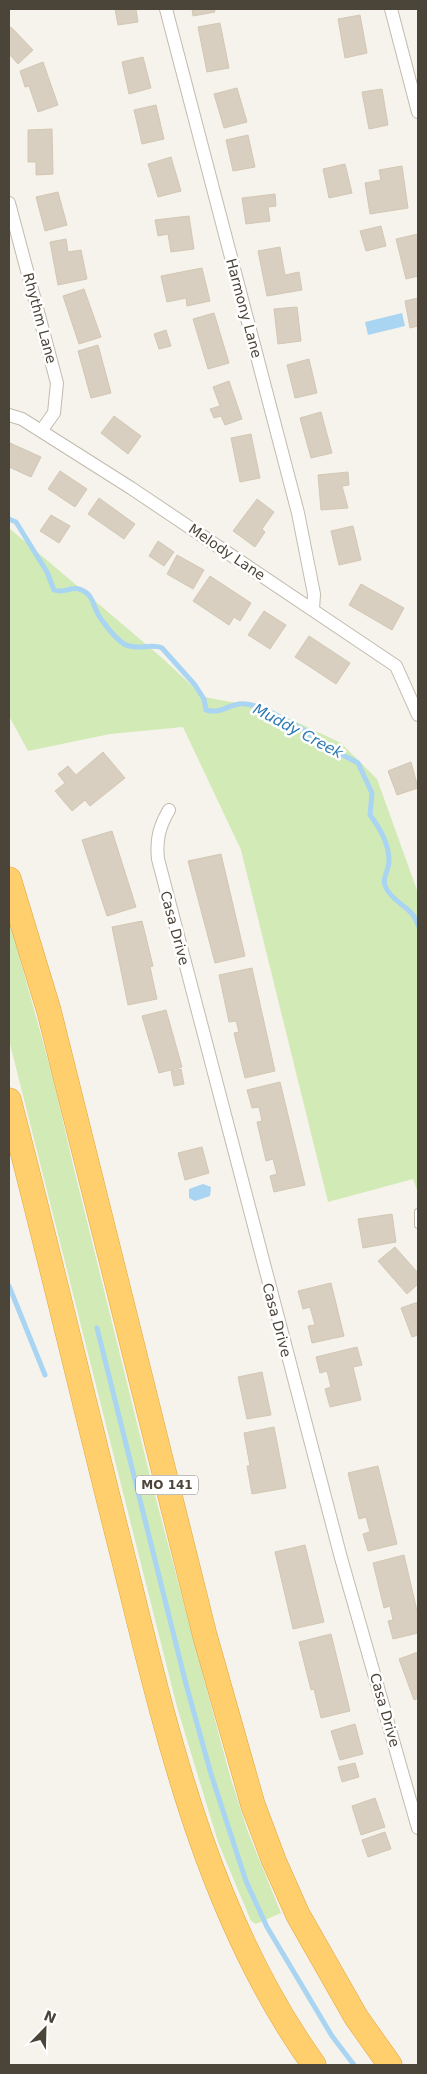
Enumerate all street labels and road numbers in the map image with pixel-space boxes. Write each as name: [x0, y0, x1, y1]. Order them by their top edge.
street label: Harmony Lane: [223, 257, 265, 359]
street label: Rhythm Lane: [20, 271, 60, 365]
street label: Melody Lane: [186, 521, 268, 583]
street label: Casa Drive: [157, 889, 193, 967]
street label: Casa Drive: [259, 1281, 295, 1359]
road number: MO 141: [136, 1476, 198, 1494]
street label: Casa Drive: [367, 1671, 403, 1749]

